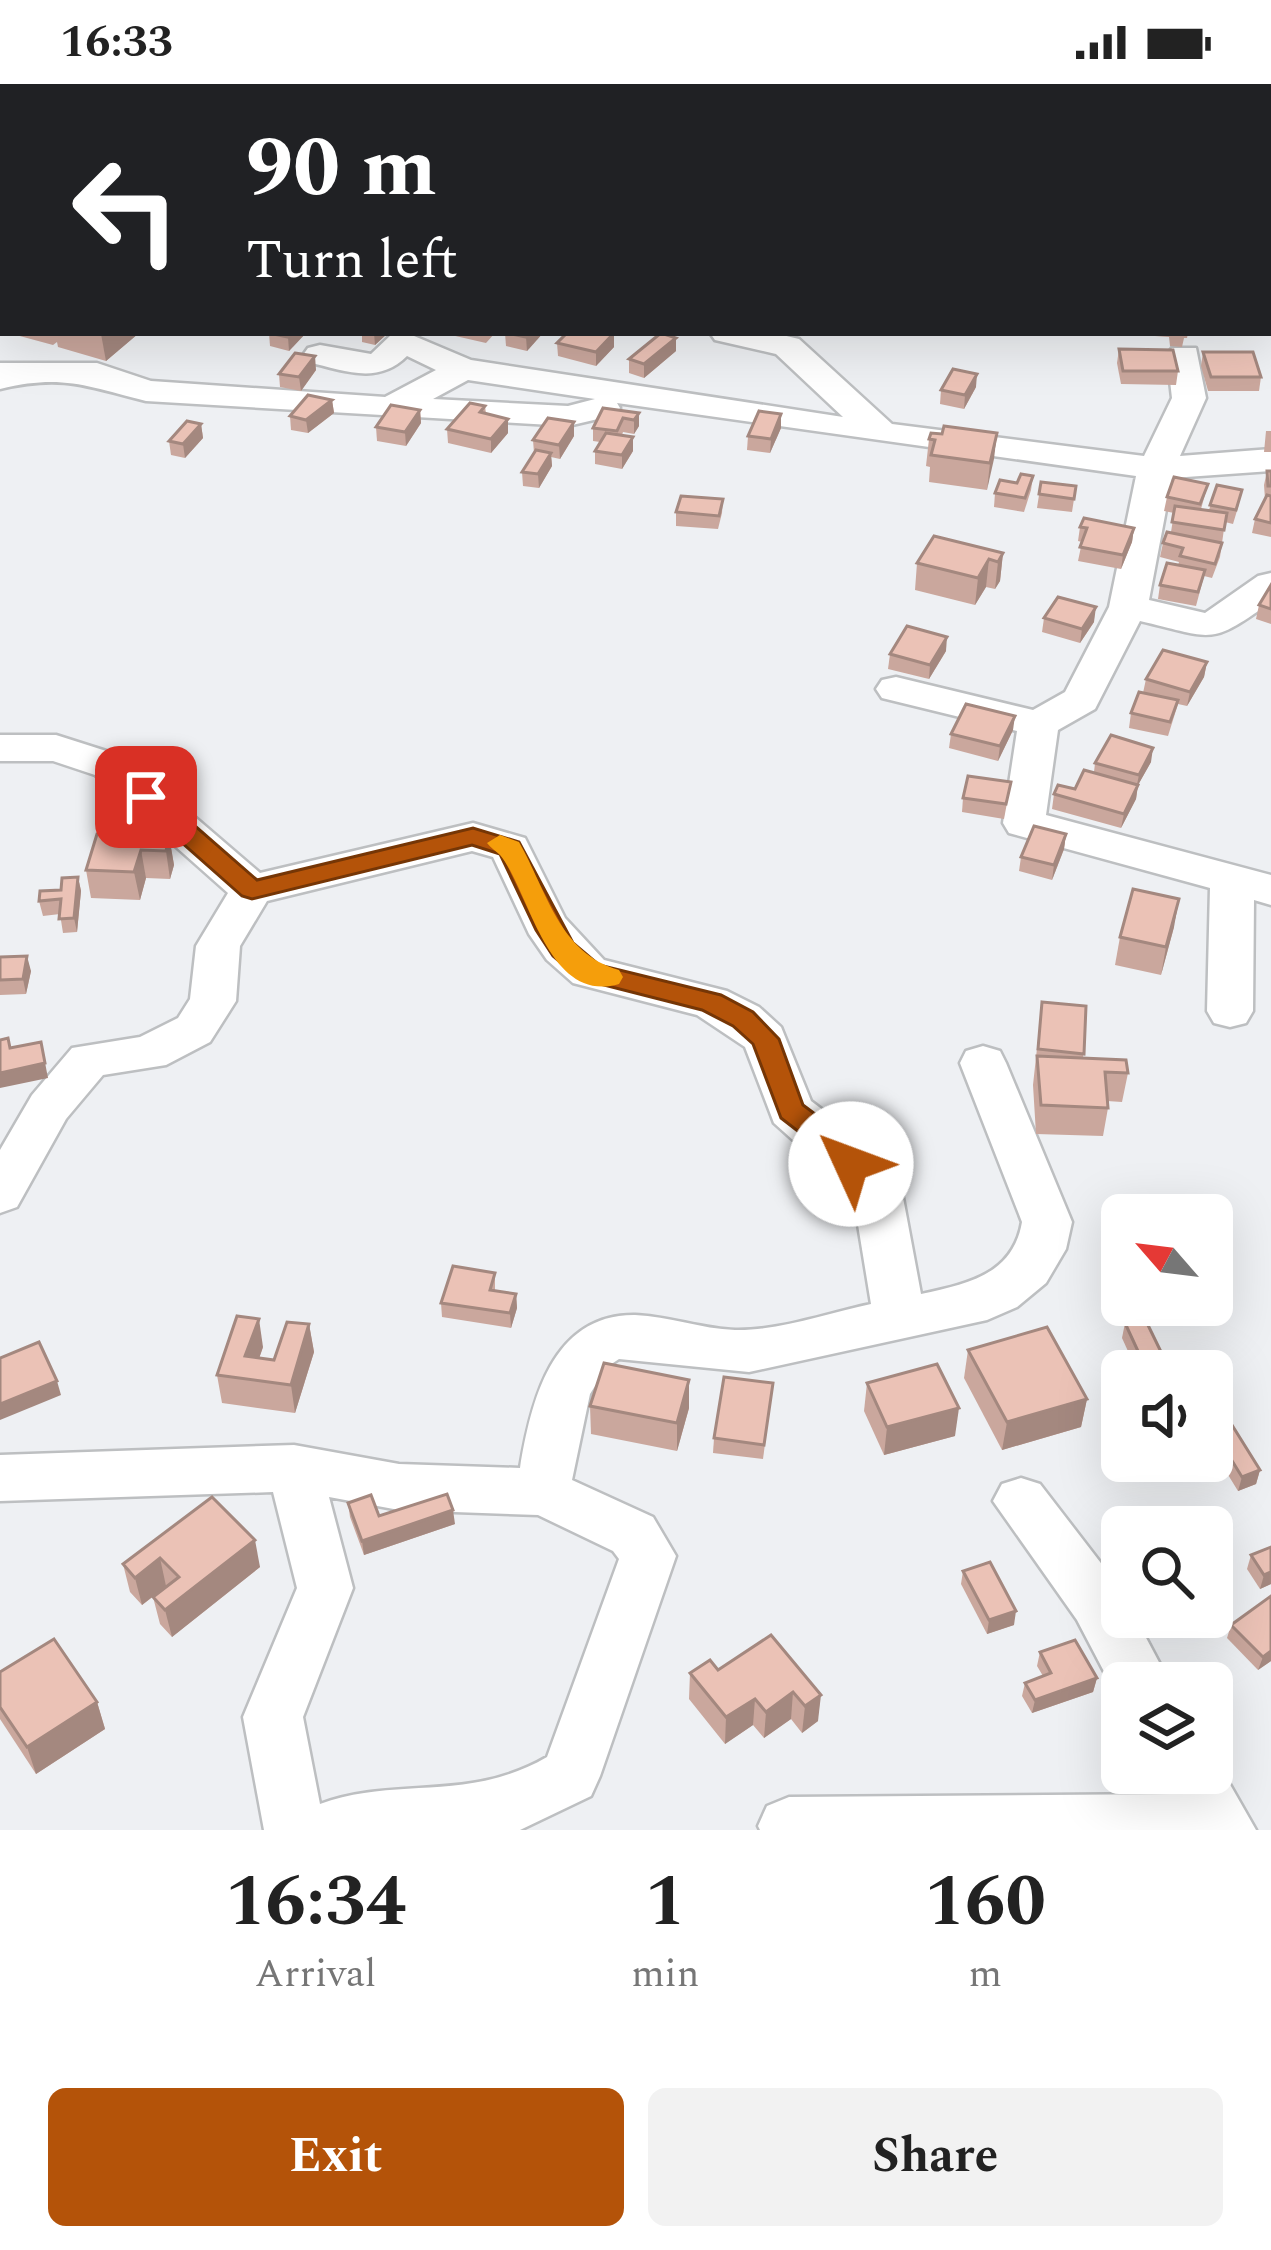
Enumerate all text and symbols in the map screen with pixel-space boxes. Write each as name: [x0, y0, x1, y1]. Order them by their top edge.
text: 16:33: [60, 8, 173, 77]
text: 90 m: [246, 105, 437, 233]
icon: left: [48, 132, 204, 288]
text: Turn left: [246, 220, 458, 302]
pin: [95, 746, 197, 848]
icon: arrive: [113, 764, 179, 830]
position arrow: [788, 1101, 914, 1227]
north arrow: [1101, 1194, 1233, 1326]
map controls: [1101, 1194, 1233, 1794]
button: sound: [1101, 1350, 1233, 1482]
button: search: [1101, 1506, 1233, 1638]
button: layers: [1101, 1662, 1233, 1794]
text: 16:34: [225, 1848, 406, 1957]
text: 1: [645, 1848, 686, 1957]
text: 160: [925, 1848, 1046, 1957]
text: Arrival: [255, 1945, 376, 2004]
text: min: [631, 1945, 699, 2004]
text: m: [968, 1945, 1002, 2004]
button: Exit: [48, 2088, 624, 2226]
button: Share: [648, 2088, 1223, 2226]

